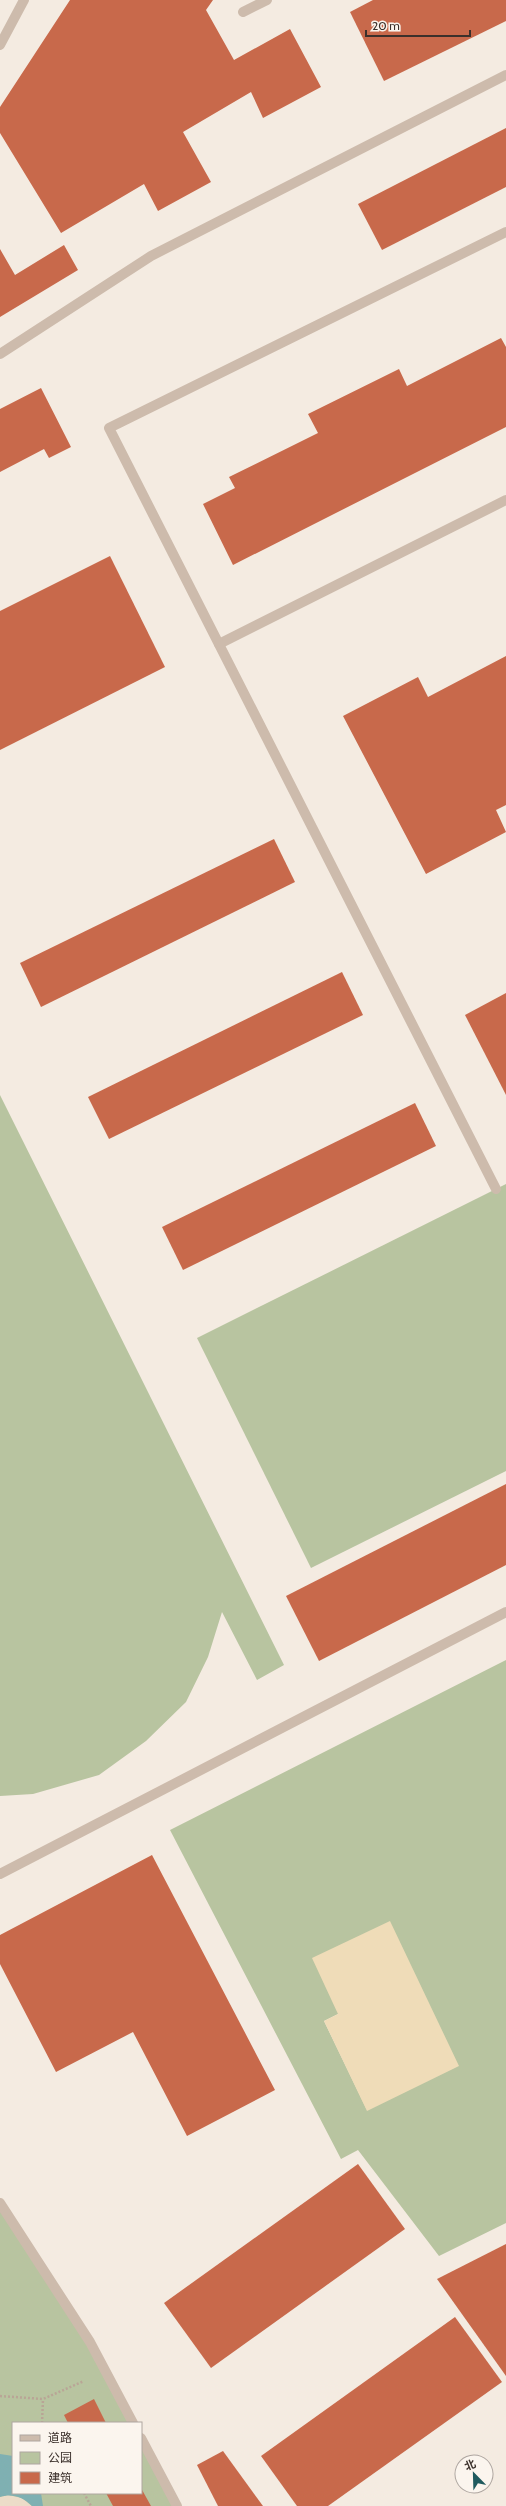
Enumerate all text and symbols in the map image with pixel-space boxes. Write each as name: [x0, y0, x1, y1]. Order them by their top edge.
scale bar: [366, 12, 470, 38]
text: 20 m: [372, 18, 400, 33]
legend: [12, 2422, 142, 2494]
text: 道路: [48, 2430, 72, 2445]
text: 公园: [48, 2450, 72, 2465]
north arrow: [454, 2454, 494, 2494]
text: 北: [462, 2456, 478, 2473]
text: 建筑: [48, 2470, 72, 2485]

